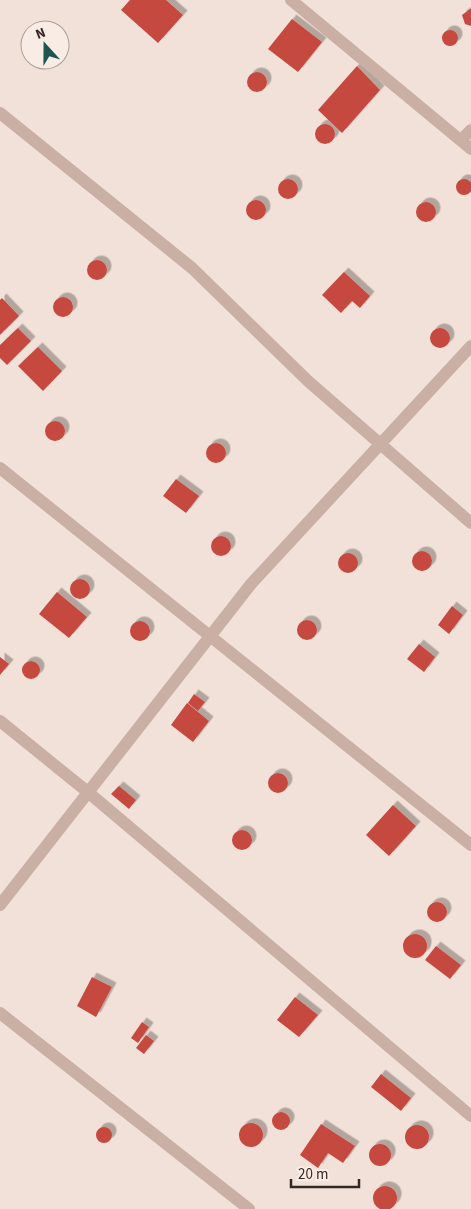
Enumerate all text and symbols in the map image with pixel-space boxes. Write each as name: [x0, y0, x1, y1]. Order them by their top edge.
north arrow: [20, 20, 70, 70]
text: N: [33, 23, 49, 45]
scale bar: [291, 1156, 358, 1188]
text: 20 m: [298, 1164, 328, 1185]

